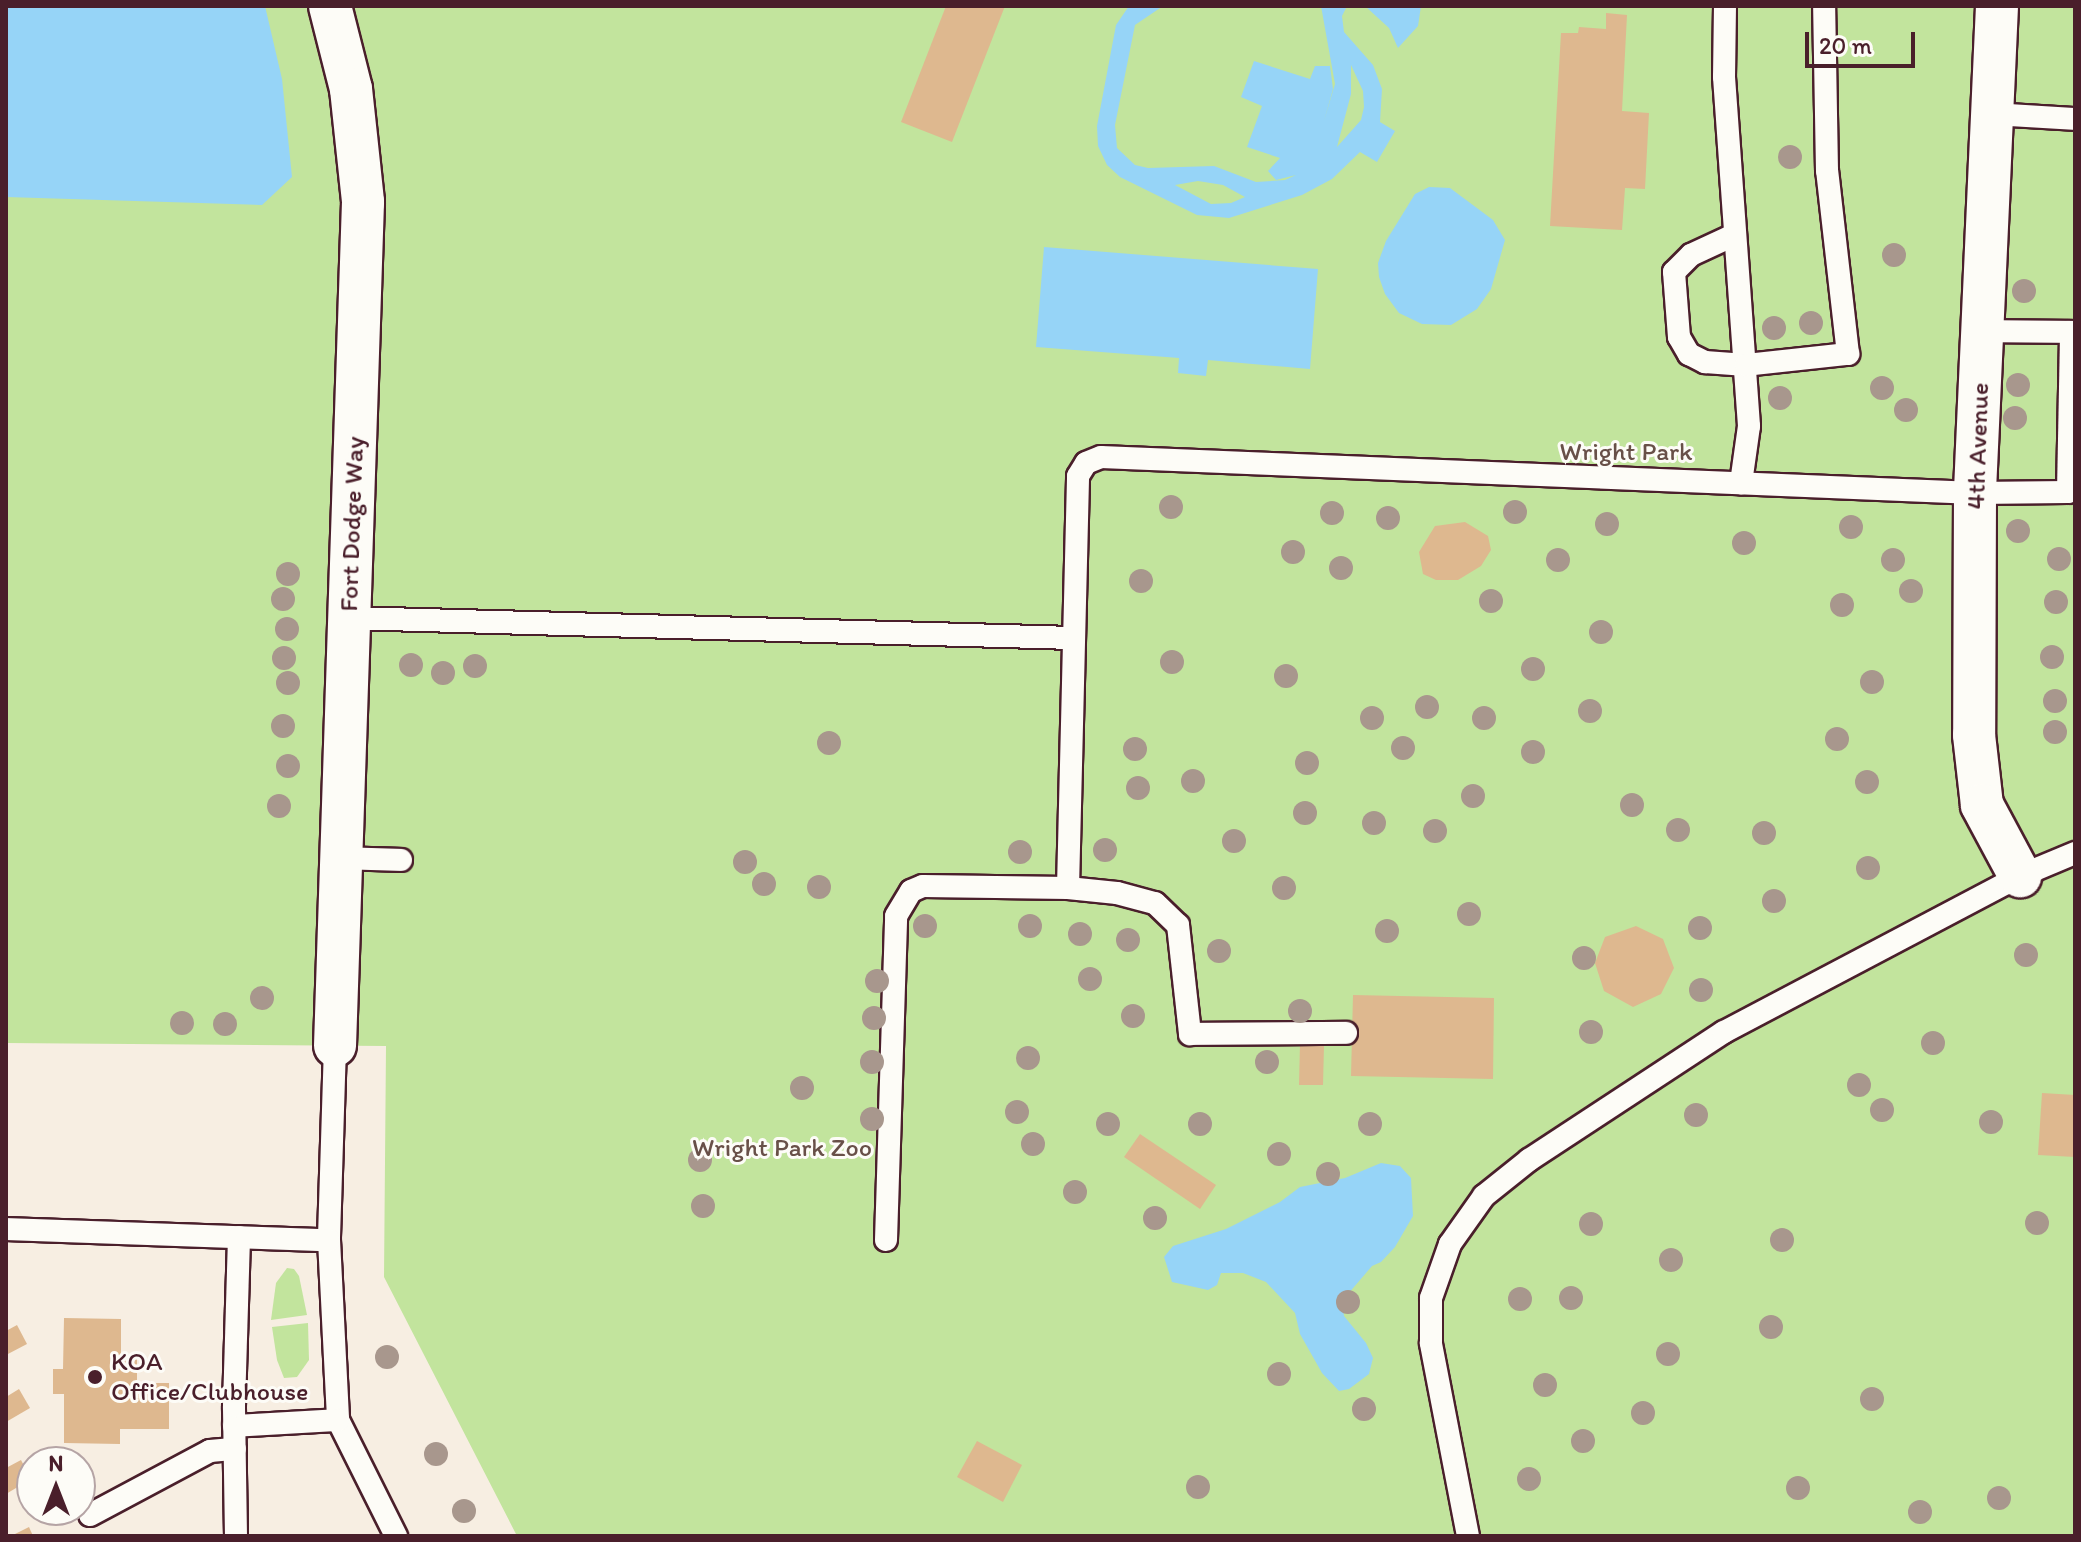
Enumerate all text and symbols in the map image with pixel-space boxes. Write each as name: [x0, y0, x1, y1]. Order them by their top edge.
scale bar: [1809, 16, 1919, 66]
text: 20 m: [1819, 31, 1872, 60]
street label: 4th Avenue: [1960, 383, 1996, 509]
street label: Fort Dodge Way: [333, 436, 371, 612]
park label: Wright Park: [1559, 436, 1693, 468]
park label: Wright Park Zoo: [692, 1132, 872, 1164]
place label: KOA Office/Clubhouse: [111, 1346, 308, 1408]
marker: KOA Office/Clubhouse: [86, 1368, 104, 1386]
north arrow: [16, 1446, 96, 1526]
text: N: [49, 1450, 63, 1477]

